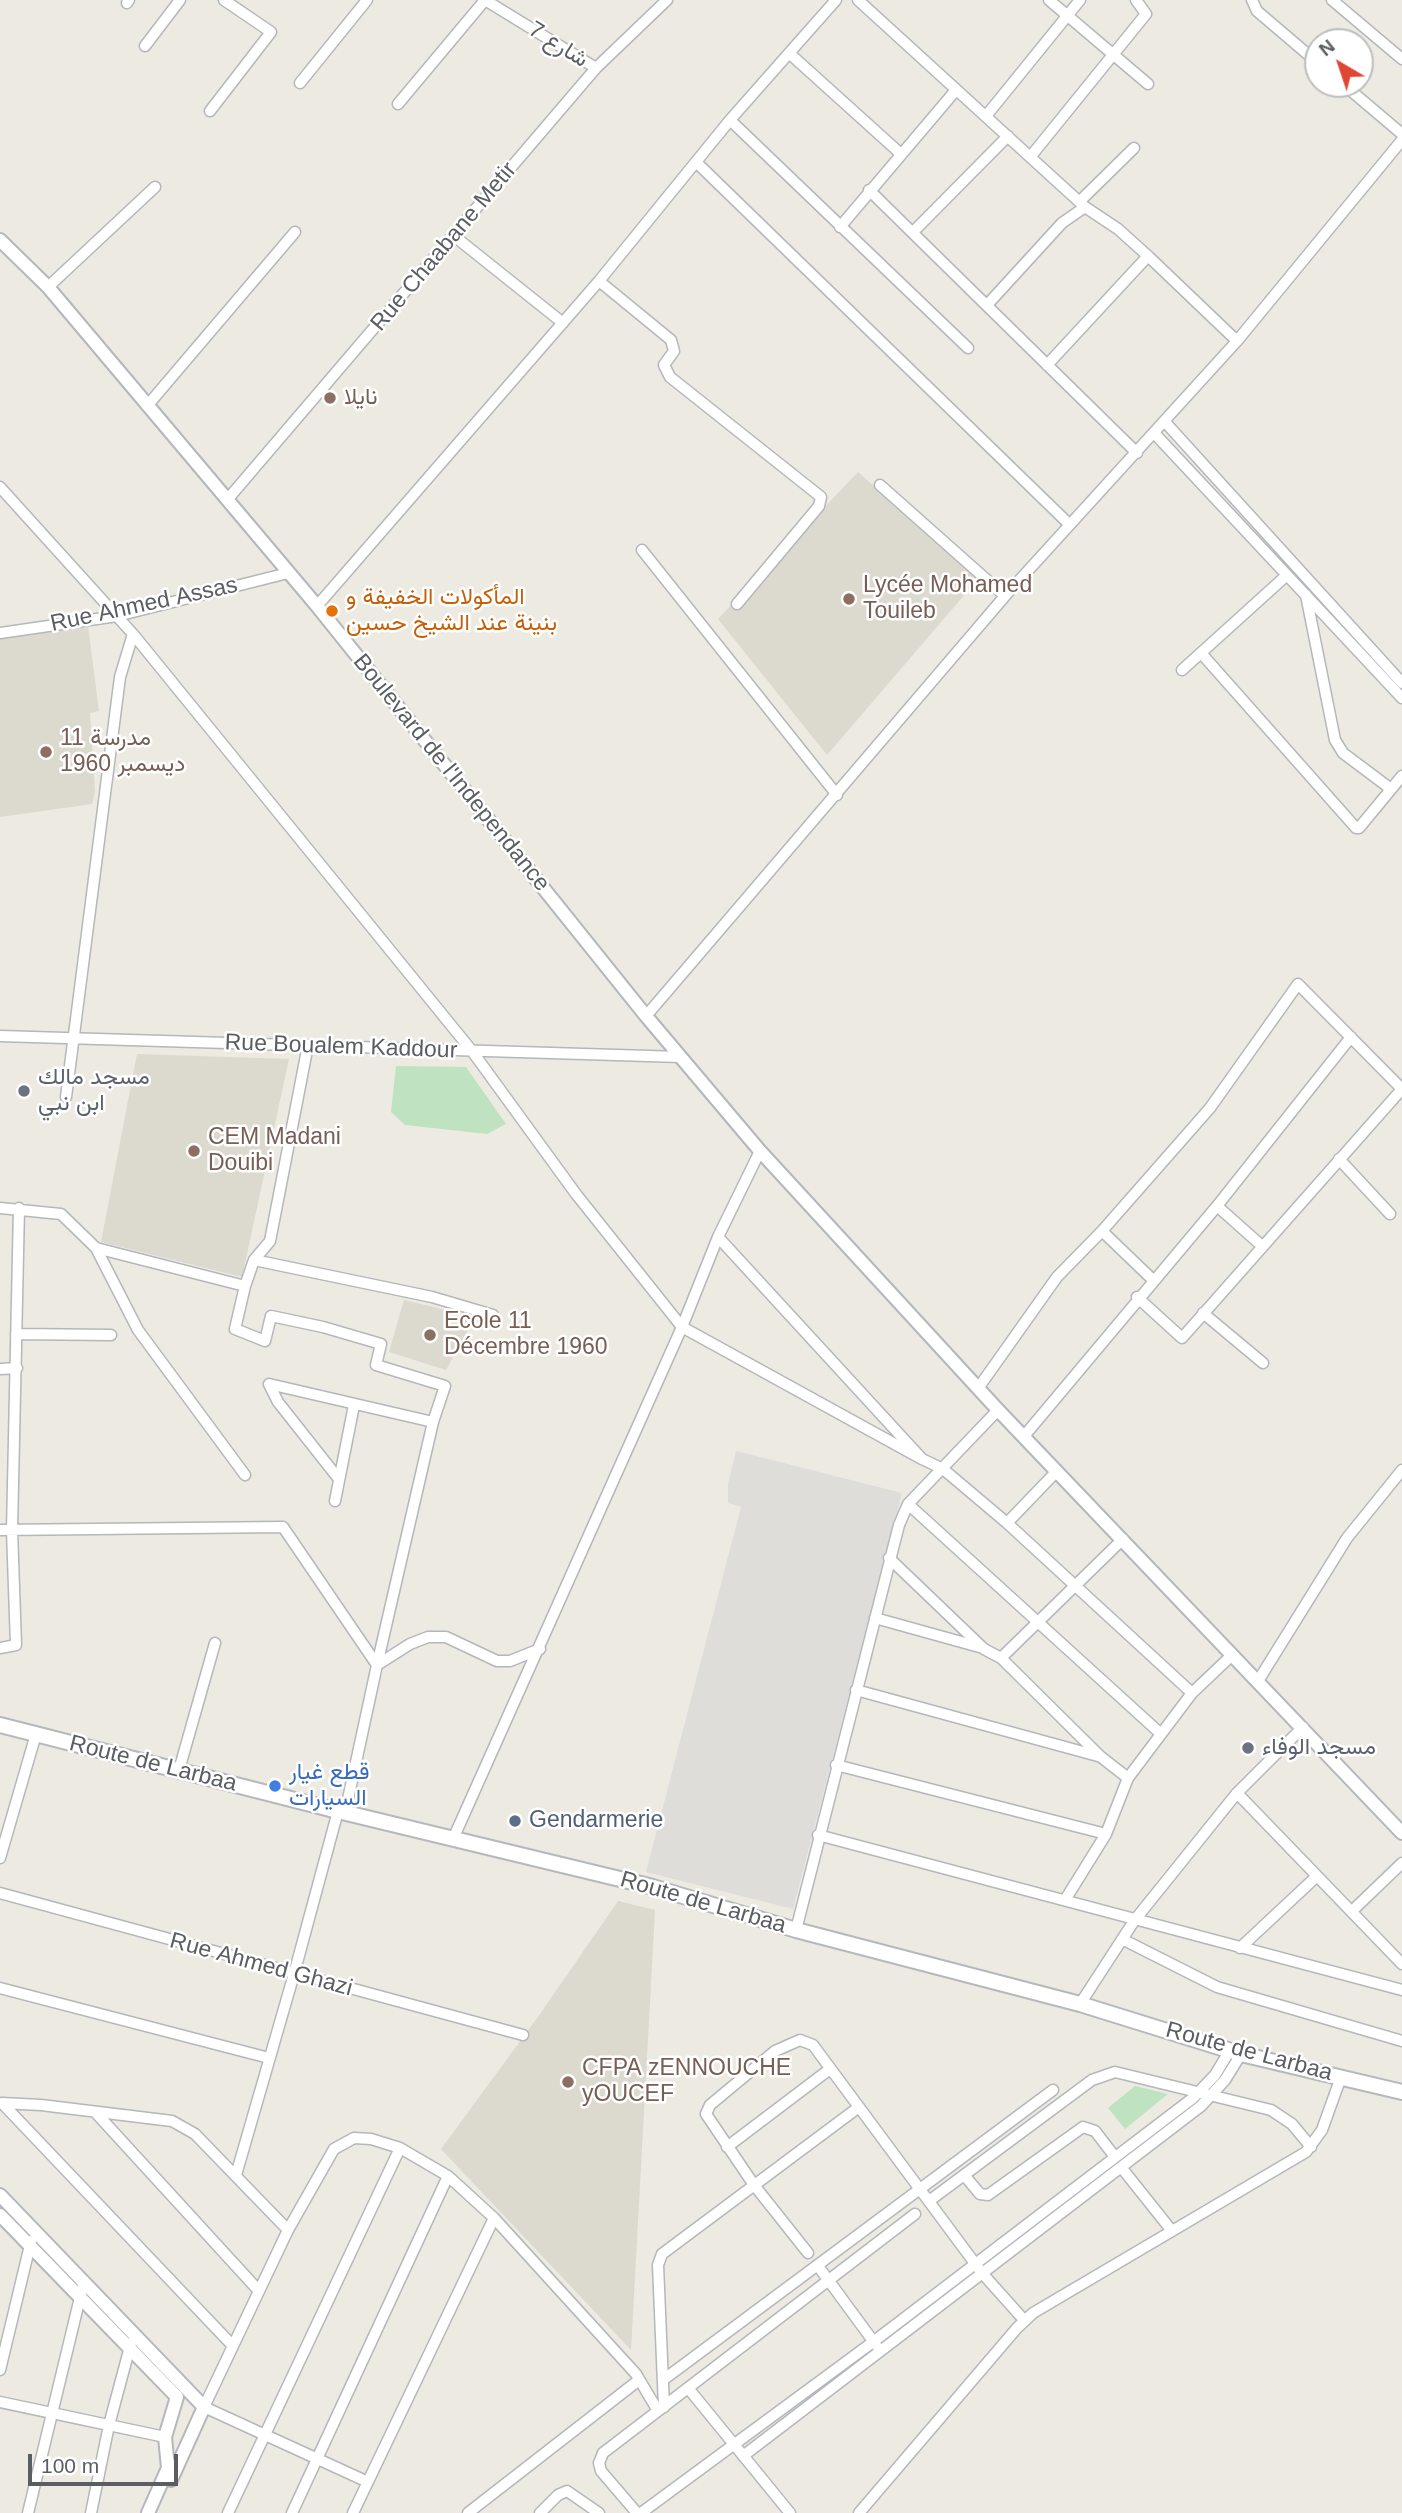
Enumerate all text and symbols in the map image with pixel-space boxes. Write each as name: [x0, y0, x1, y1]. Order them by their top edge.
street label: شارع 7: [523, 16, 593, 74]
north arrow: [1304, 28, 1374, 98]
text: N: [1315, 35, 1339, 60]
street label: Rue Chaabane Metir: [365, 157, 523, 337]
place label: نايلا: [344, 384, 378, 412]
marker: نايلا: [322, 390, 338, 406]
street label: Rue Ahmed Assas: [48, 572, 240, 638]
place label: Lycée Mohamed Touileb: [863, 572, 1032, 626]
place label: المأكولات الخفيفة و بنينة عند الشيخ حسين: [346, 584, 557, 638]
marker: Lycée Mohamed Touileb: [841, 591, 857, 607]
marker: المأكولات الخفيفة و بنينة عند الشيخ حسين: [324, 603, 340, 619]
street label: Boulevard de l'Independance: [347, 649, 555, 897]
place label: مدرسة 11 ديسمبر 1960: [60, 725, 185, 779]
marker: مدرسة 11 ديسمبر 1960: [38, 744, 54, 760]
street label: Rue Boualem Kaddour: [224, 1029, 458, 1065]
place label: مسجد مالك ابن نبي: [38, 1064, 150, 1118]
marker: مسجد مالك ابن نبي: [16, 1083, 32, 1099]
place label: CEM Madani Douibi: [208, 1124, 341, 1178]
marker: CEM Madani Douibi: [186, 1143, 202, 1159]
place label: Ecole 11 Décembre 1960: [444, 1308, 608, 1362]
marker: Ecole 11 Décembre 1960: [422, 1327, 438, 1343]
street label: Route de Larbaa: [67, 1730, 239, 1798]
place label: مسجد الوفاء: [1262, 1734, 1376, 1762]
marker: مسجد الوفاء: [1240, 1740, 1256, 1756]
place label: قطع غيار السيارات: [289, 1759, 369, 1813]
marker: قطع غيار السيارات: [267, 1778, 283, 1794]
place label: Gendarmerie: [529, 1807, 663, 1835]
marker: Gendarmerie: [507, 1813, 523, 1829]
street label: Route de Larbaa: [617, 1866, 789, 1940]
street label: Rue Ahmed Ghazi: [167, 1927, 355, 2003]
street label: Route de Larbaa: [1163, 2016, 1335, 2088]
place label: CFPA zENNOUCHE yOUCEF: [582, 2055, 791, 2109]
marker: CFPA zENNOUCHE yOUCEF: [560, 2074, 576, 2090]
scale bar: [32, 2440, 182, 2484]
text: 100 m: [41, 2454, 99, 2477]

